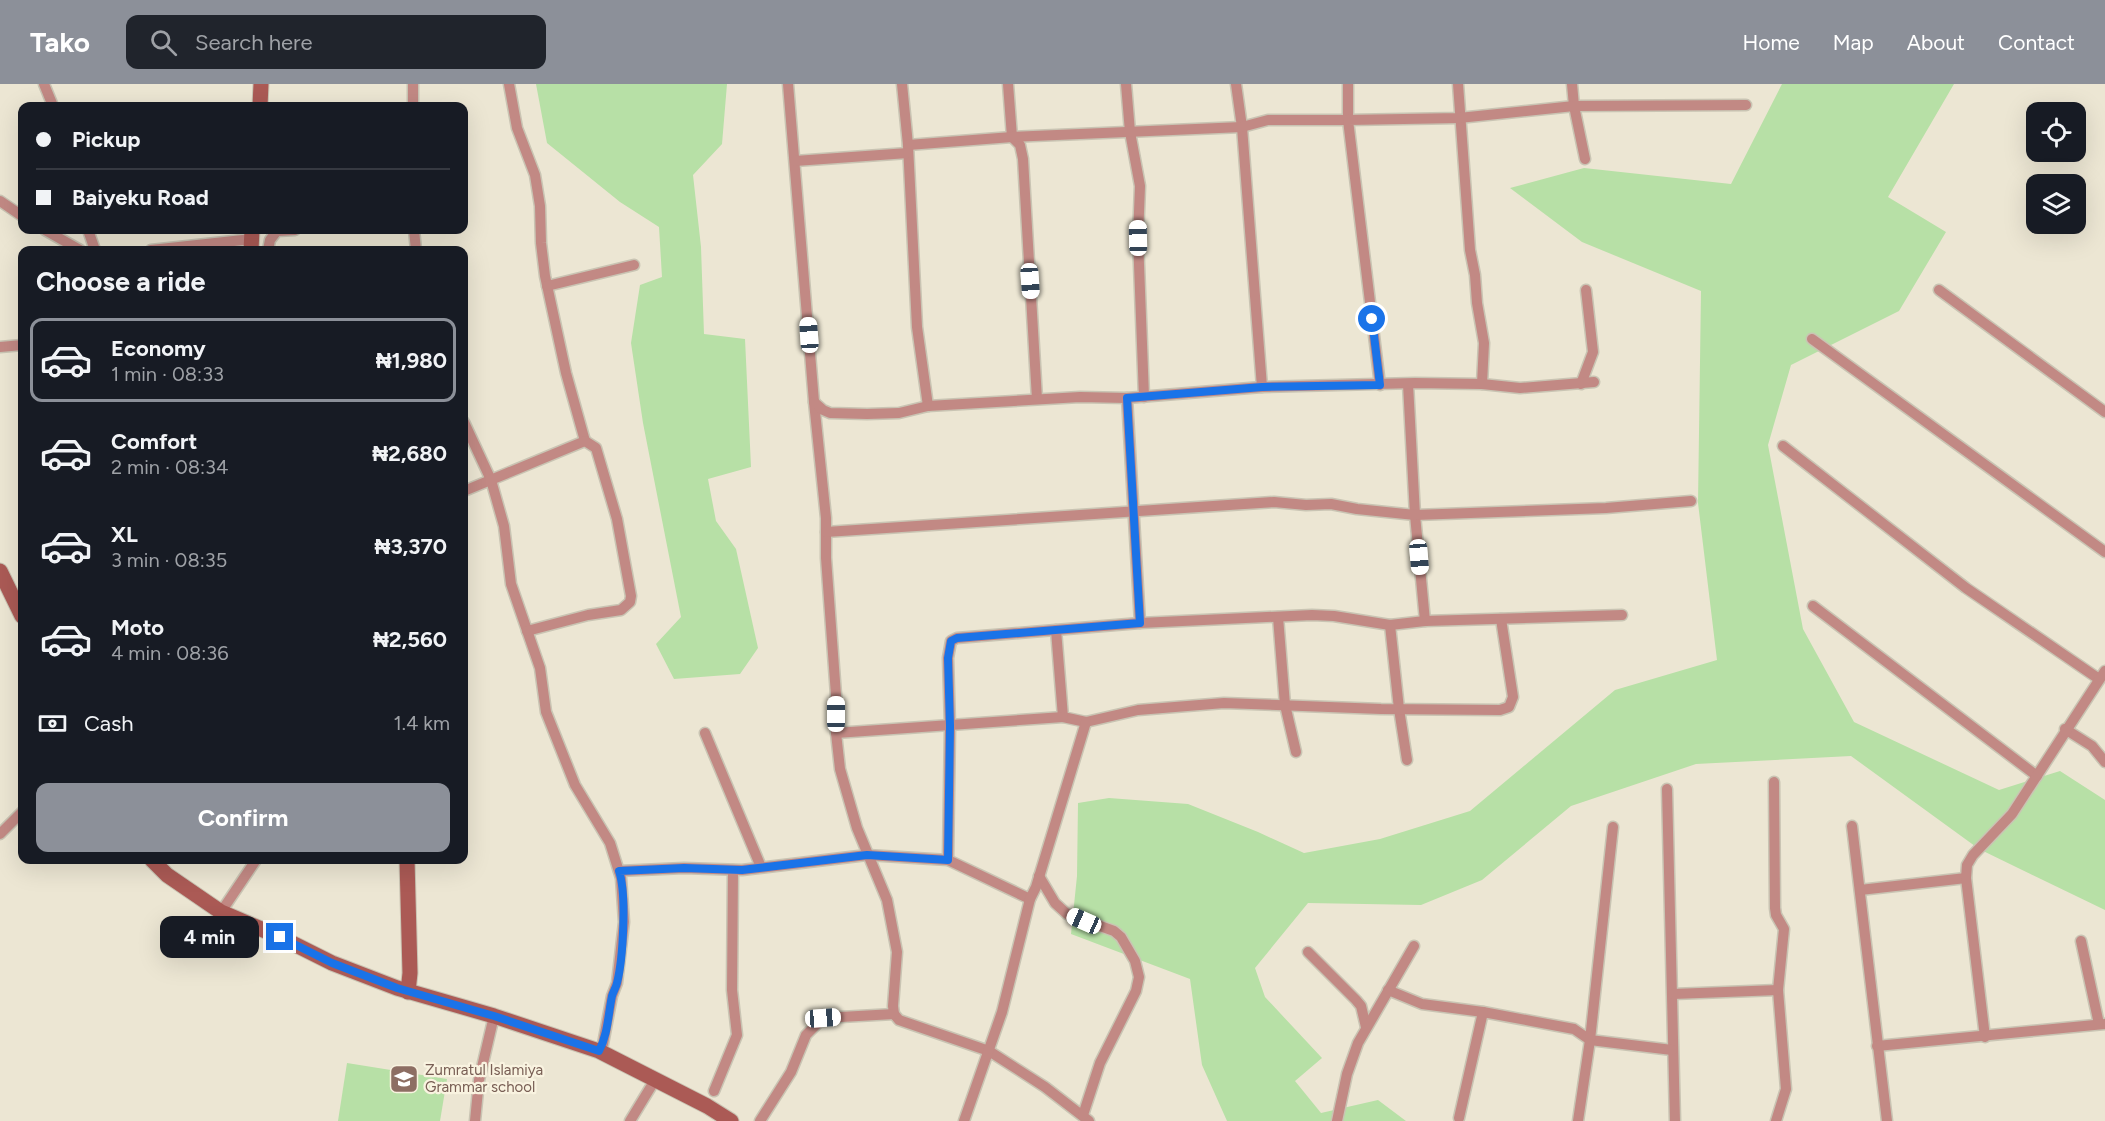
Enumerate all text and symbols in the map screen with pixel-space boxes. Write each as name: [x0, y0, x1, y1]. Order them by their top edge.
search box: [126, 15, 546, 69]
text: Tako: [30, 25, 90, 59]
icon: search: [147, 26, 180, 59]
text: Search here: [195, 29, 313, 56]
text: Home: [1743, 30, 1800, 55]
text: Map: [1833, 30, 1874, 55]
text: About: [1907, 30, 1965, 55]
text: Contact: [1998, 30, 2075, 55]
map controls: [2026, 102, 2086, 234]
button: locate: [2026, 102, 2086, 162]
text: Pickup: [72, 126, 141, 153]
button: layers: [2026, 174, 2086, 234]
text: Baiyeku Road: [72, 184, 209, 211]
car: [1129, 220, 1147, 256]
car: [1020, 262, 1040, 300]
text: Choose a ride: [36, 265, 205, 298]
route start: [1358, 305, 1385, 332]
car: [799, 316, 819, 354]
icon: car: [39, 333, 93, 387]
text: Economy: [111, 335, 206, 362]
text: ₦1,980: [376, 347, 447, 374]
text: 1 min · 08:33: [111, 362, 224, 386]
icon: car: [39, 426, 93, 480]
text: Comfort: [111, 428, 197, 455]
text: ₦2,680: [372, 440, 447, 467]
text: 2 min · 08:34: [111, 455, 228, 479]
icon: car: [39, 519, 93, 573]
text: XL: [111, 521, 138, 548]
text: ₦3,370: [375, 533, 447, 560]
car: [1408, 538, 1430, 576]
text: 3 min · 08:35: [111, 548, 227, 572]
icon: car: [39, 612, 93, 666]
text: Moto: [111, 614, 164, 641]
text: ₦2,560: [373, 626, 447, 653]
text: 4 min · 08:36: [111, 641, 229, 665]
car: [827, 696, 845, 732]
icon: cash: [36, 707, 69, 740]
text: Cash: [84, 710, 134, 737]
text: 1.4 km: [394, 711, 450, 735]
button: Confirm: [36, 783, 450, 852]
car: [1064, 905, 1104, 937]
callout: 4 min: [160, 916, 259, 958]
route end: [266, 923, 293, 950]
text: 4 min: [184, 925, 235, 949]
car: [804, 1008, 842, 1028]
place label: Zumratul Islamiya Grammar school: [425, 1061, 543, 1096]
school or university icon: Zumratul Islamiya Grammar school: [388, 1063, 420, 1095]

